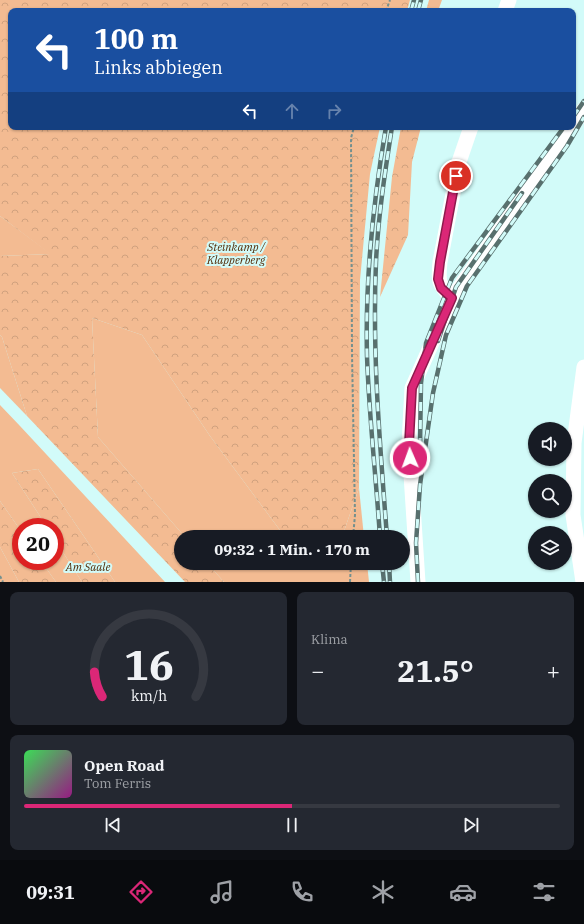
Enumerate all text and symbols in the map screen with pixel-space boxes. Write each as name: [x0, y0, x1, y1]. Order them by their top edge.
text: 100 m: [94, 20, 178, 57]
icon: left: [28, 24, 80, 76]
text: Links abbiegen: [94, 56, 223, 79]
icon: left: [239, 100, 261, 122]
icon: ahead: [281, 100, 303, 122]
icon: right: [323, 100, 345, 122]
pin: [439, 159, 473, 193]
icon: arrive: [445, 165, 467, 187]
park label: Steinkamp / Klapperberg: [206, 240, 266, 267]
map controls: [528, 422, 572, 570]
button: sound: [528, 422, 572, 466]
position arrow: [389, 437, 431, 479]
button: search: [528, 474, 572, 518]
speed limit sign: 20: [12, 518, 64, 570]
button: layers: [528, 526, 572, 570]
text: 09:32 · 1 Min. · 170 m: [214, 540, 370, 559]
park label: Am Saale: [65, 560, 110, 574]
text: Klima: [311, 631, 348, 648]
text: 16: [124, 636, 173, 690]
text: 21.5°: [397, 651, 474, 690]
text: −: [311, 656, 324, 685]
text: +: [547, 656, 560, 685]
text: km/h: [130, 685, 167, 704]
text: Open Road: [84, 756, 164, 775]
text: Tom Ferris: [84, 775, 151, 792]
icon: previous: [102, 814, 124, 836]
icon: pause: [281, 814, 303, 836]
icon: next: [460, 814, 482, 836]
icon: directions: [127, 878, 155, 906]
icon: music: [208, 878, 236, 906]
icon: phone: [288, 878, 316, 906]
icon: climate: [369, 878, 397, 906]
icon: car: [449, 878, 477, 906]
icon: filters: [530, 878, 558, 906]
text: 09:31: [26, 881, 75, 904]

